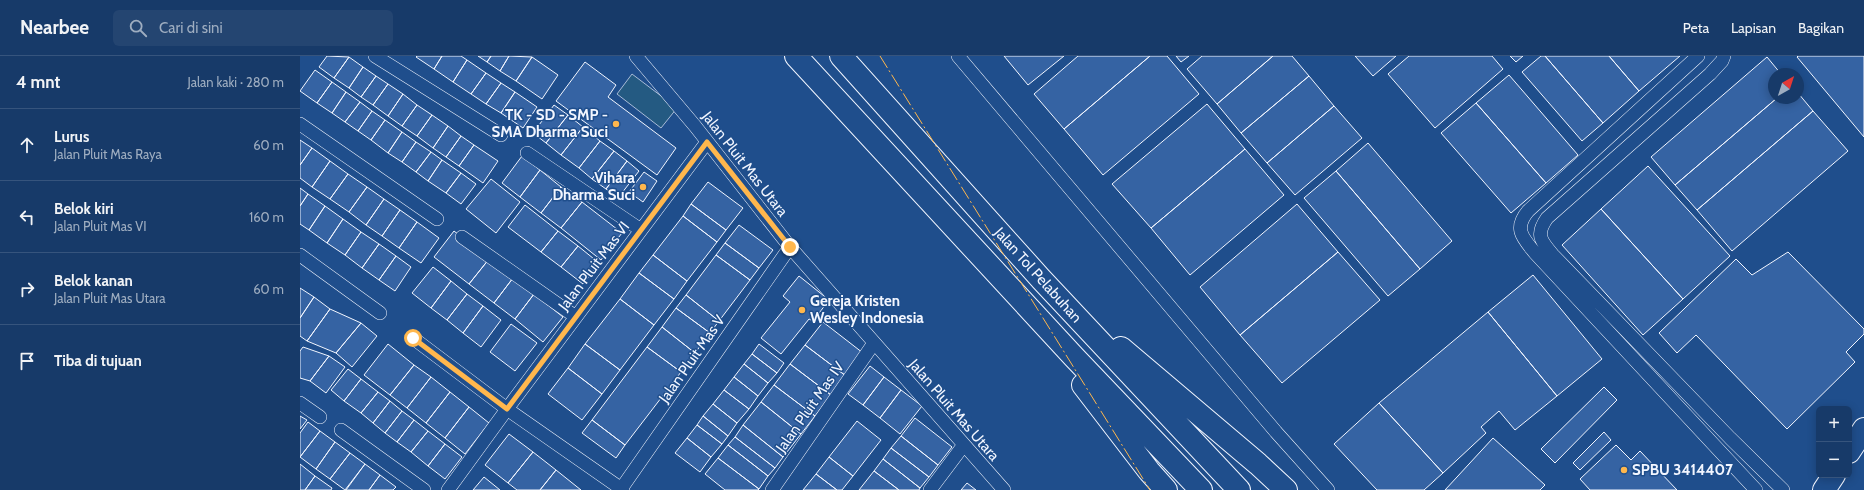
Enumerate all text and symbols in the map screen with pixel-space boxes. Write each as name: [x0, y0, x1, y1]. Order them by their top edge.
search box: [113, 10, 393, 46]
text: Nearbee: [20, 16, 89, 39]
icon: search: [127, 17, 149, 39]
text: Cari di sini: [159, 19, 223, 37]
text: Peta: [1683, 19, 1709, 37]
text: Lapisan: [1731, 19, 1776, 37]
text: Bagikan: [1798, 19, 1844, 37]
north arrow: [1768, 68, 1804, 104]
text: 4 mnt: [16, 72, 60, 92]
text: Jalan kaki · 280 m: [187, 74, 284, 90]
place label: TK - SD - SMP - SMA Dharma Suci: [491, 106, 608, 141]
street label: Jalan Pluit Mas Utara: [698, 107, 792, 221]
marker: TK - SD - SMP - SMA Dharma Suci: [611, 119, 621, 129]
text: Lurus: [54, 128, 89, 146]
icon: ahead: [16, 134, 38, 156]
text: 60 m: [253, 137, 284, 153]
text: Jalan Pluit Mas Raya: [54, 146, 162, 162]
place label: Vihara Dharma Suci: [552, 169, 636, 204]
marker: Vihara Dharma Suci: [638, 182, 648, 192]
text: Belok kiri: [54, 200, 114, 218]
icon: left: [16, 206, 38, 228]
text: 160 m: [249, 209, 284, 225]
text: Jalan Pluit Mas VI: [54, 218, 147, 234]
street label: Jalan Pluit Mas VI: [554, 218, 633, 315]
street label: Jalan Tol Pelabuhan: [990, 223, 1086, 326]
route end: [781, 238, 799, 256]
text: Belok kanan: [54, 272, 133, 290]
icon: right: [16, 278, 38, 300]
text: 60 m: [253, 281, 284, 297]
text: Jalan Pluit Mas Utara: [54, 290, 165, 306]
place label: Gereja Kristen Wesley Indonesia: [810, 292, 924, 327]
marker: Gereja Kristen Wesley Indonesia: [797, 305, 807, 315]
street label: Jalan Pluit Mas V: [655, 311, 729, 407]
route start: [404, 329, 422, 347]
icon: arrive: [16, 350, 38, 372]
text: Tiba di tujuan: [54, 352, 142, 370]
street label: Jalan Pluit Mas Utara: [904, 355, 1004, 465]
street label: Jalan Pluit Mas IV: [771, 357, 848, 457]
map controls: [1816, 406, 1852, 478]
button: +: [1816, 406, 1852, 442]
button: −: [1816, 442, 1852, 478]
place label: SPBU 3414407: [1632, 461, 1733, 479]
marker: SPBU 3414407: [1619, 465, 1629, 475]

